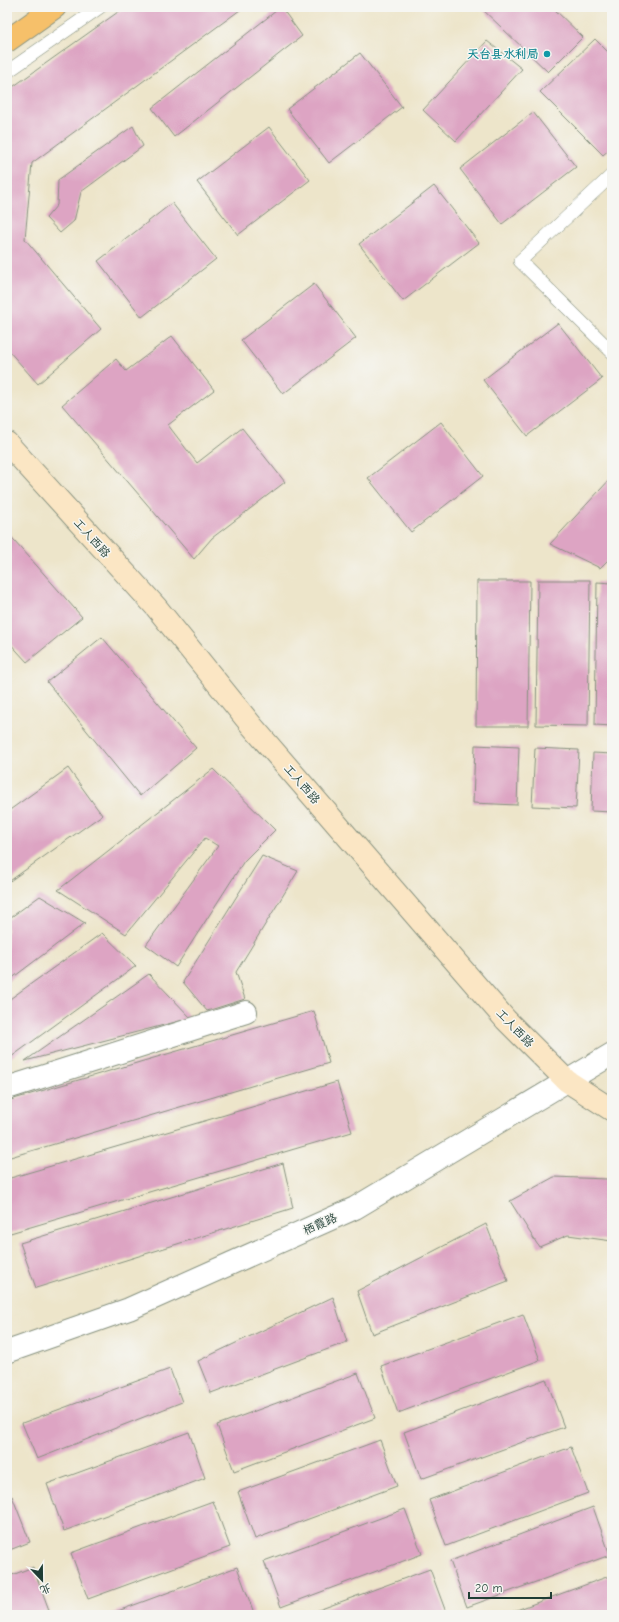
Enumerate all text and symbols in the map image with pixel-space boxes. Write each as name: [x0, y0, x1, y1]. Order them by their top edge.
place label: 天台县水利局: [467, 47, 539, 61]
marker: 天台县水利局: [542, 49, 552, 59]
street label: 工人西路: [71, 515, 113, 561]
street label: 工人西路: [281, 761, 323, 807]
street label: 工人西路: [493, 1006, 537, 1050]
street label: 栖霞路: [301, 1210, 339, 1238]
north arrow: [22, 1560, 62, 1600]
scale bar: [469, 1574, 551, 1600]
text: 北: [38, 1581, 53, 1597]
text: 20 m: [475, 1581, 503, 1595]

